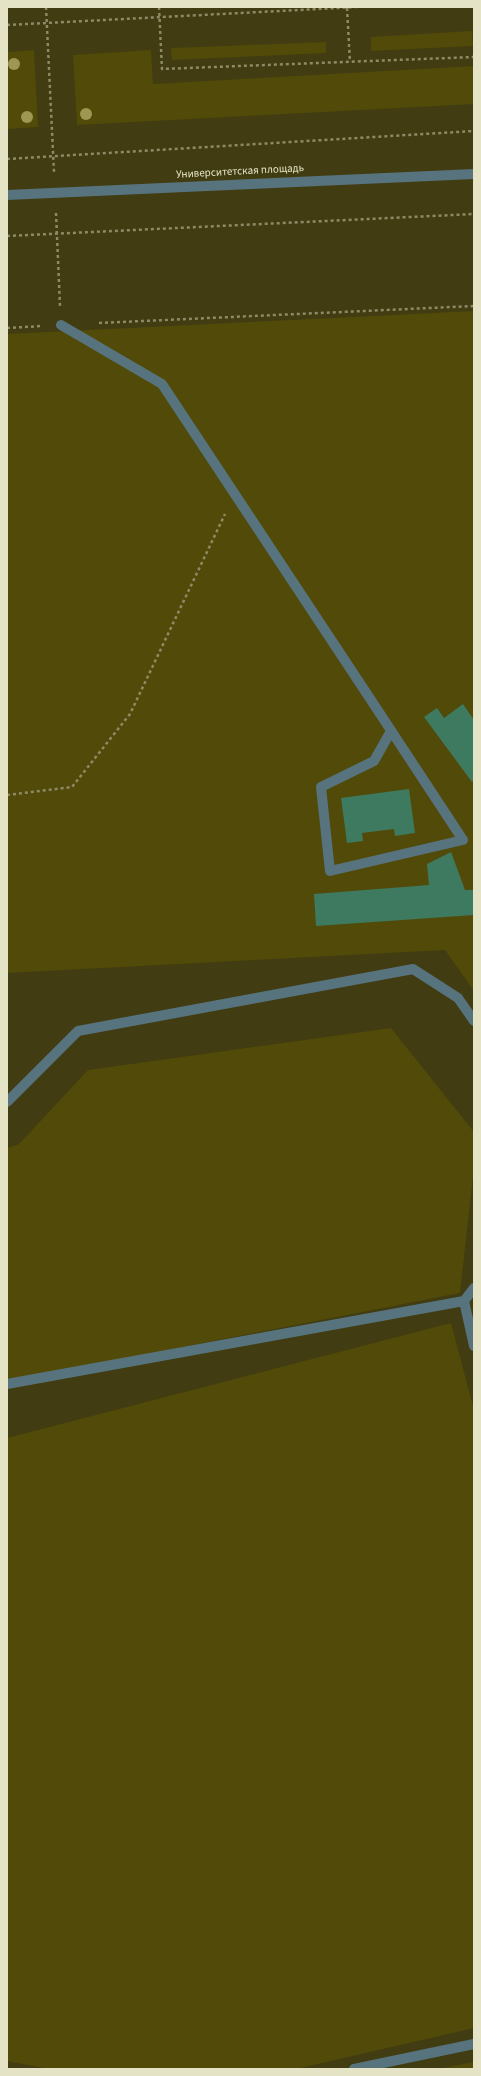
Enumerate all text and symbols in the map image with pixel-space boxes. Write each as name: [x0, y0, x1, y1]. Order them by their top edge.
street label: Университетская площадь: [176, 162, 304, 182]

